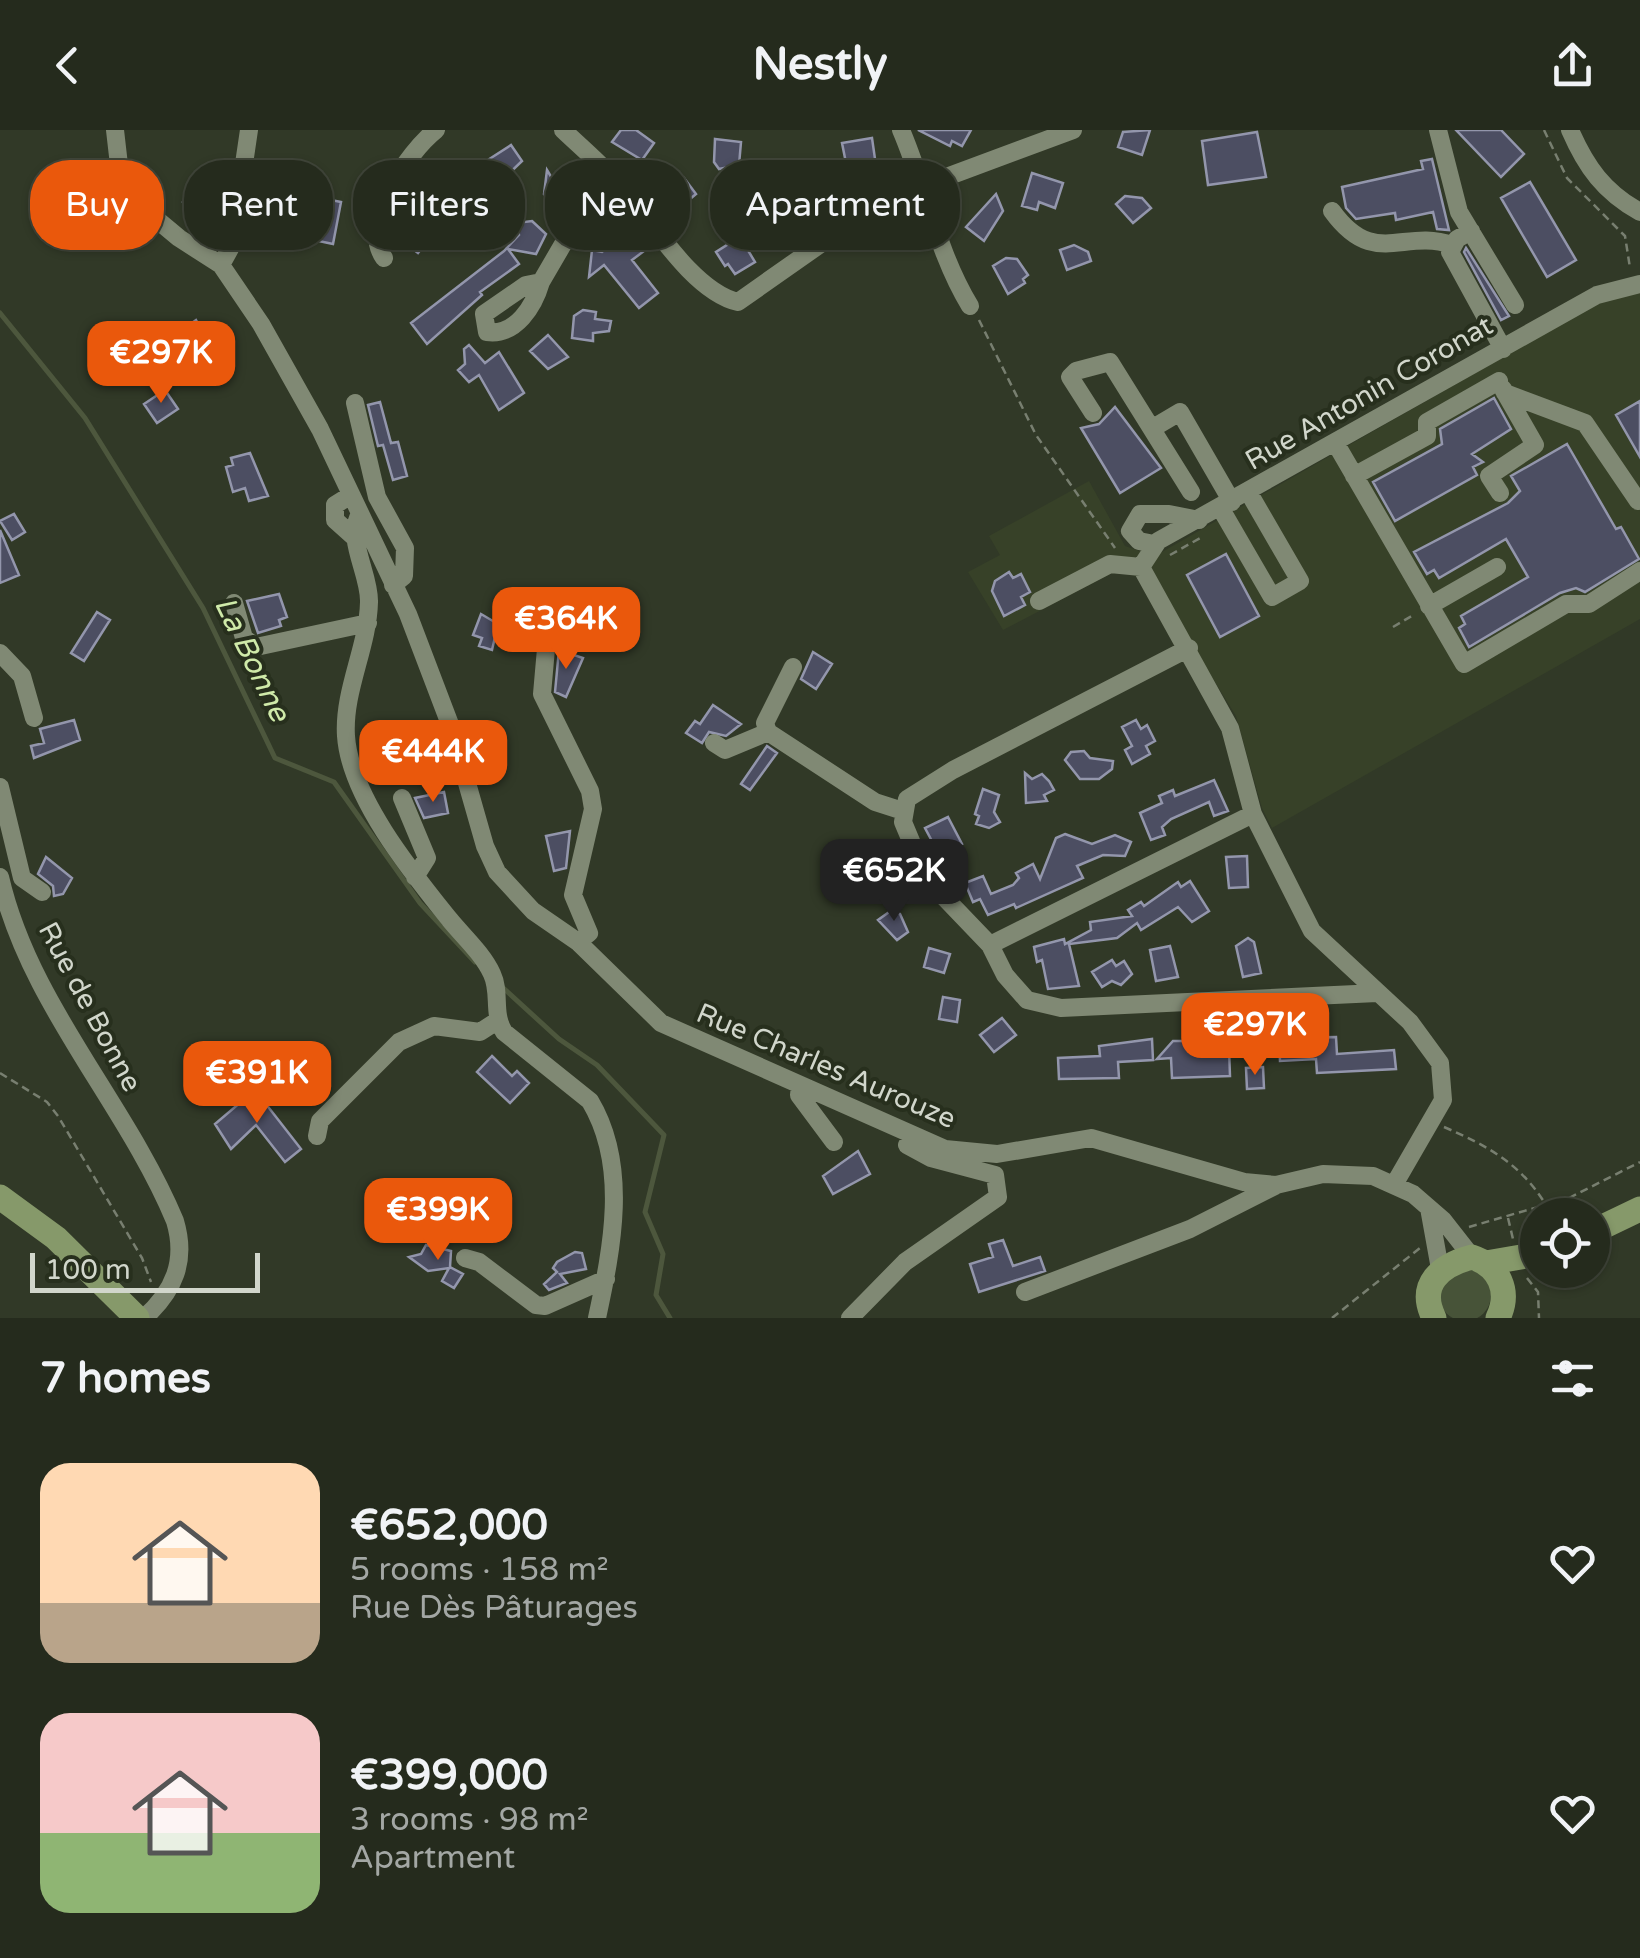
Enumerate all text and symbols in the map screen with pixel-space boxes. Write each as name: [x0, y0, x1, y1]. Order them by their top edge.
icon: back: [40, 38, 95, 93]
text: Nestly: [753, 38, 887, 92]
icon: share: [1545, 38, 1600, 93]
chip: Buy: [30, 160, 164, 250]
chip: Rent: [184, 160, 333, 250]
chip: Filters: [353, 160, 525, 250]
chip: New: [545, 160, 690, 250]
chip: Apartment: [710, 160, 960, 250]
street label: Rue Antonin Coronat: [1239, 308, 1499, 478]
pin: €297K: [91, 321, 231, 406]
text: €297K: [109, 334, 213, 372]
pin: €364K: [496, 587, 636, 672]
water label: La Bonne: [206, 591, 299, 729]
text: €364K: [514, 600, 618, 638]
pin: €444K: [363, 720, 503, 805]
text: €444K: [381, 733, 485, 771]
pin: €652K: [824, 839, 964, 924]
text: €652K: [842, 852, 946, 890]
street label: Rue de Bonne: [31, 916, 149, 1098]
pin: €297K: [1185, 993, 1325, 1078]
street label: Rue Charles Aurouze: [691, 996, 961, 1136]
text: €297K: [1203, 1006, 1307, 1044]
pin: €391K: [187, 1041, 327, 1126]
text: €391K: [205, 1054, 309, 1092]
pin: €399K: [368, 1178, 508, 1263]
text: €399K: [386, 1191, 490, 1229]
map controls: [1520, 1198, 1610, 1288]
button: locate: [1520, 1198, 1610, 1288]
scale bar: [30, 1248, 260, 1292]
text: 100 m: [45, 1253, 131, 1287]
icon: filters: [1545, 1351, 1600, 1406]
text: 7 homes: [40, 1353, 211, 1404]
text: €652,000: [350, 1500, 548, 1551]
icon: home: [120, 1503, 240, 1623]
icon: heart: [1545, 1536, 1600, 1591]
text: 5 rooms · 158 m²: [350, 1551, 609, 1589]
text: Rue Dès Pâturages: [350, 1589, 638, 1627]
text: €399,000: [350, 1750, 548, 1801]
icon: home: [120, 1753, 240, 1873]
icon: heart: [1545, 1786, 1600, 1841]
text: 3 rooms · 98 m²: [350, 1801, 589, 1839]
text: Apartment: [350, 1839, 515, 1877]

